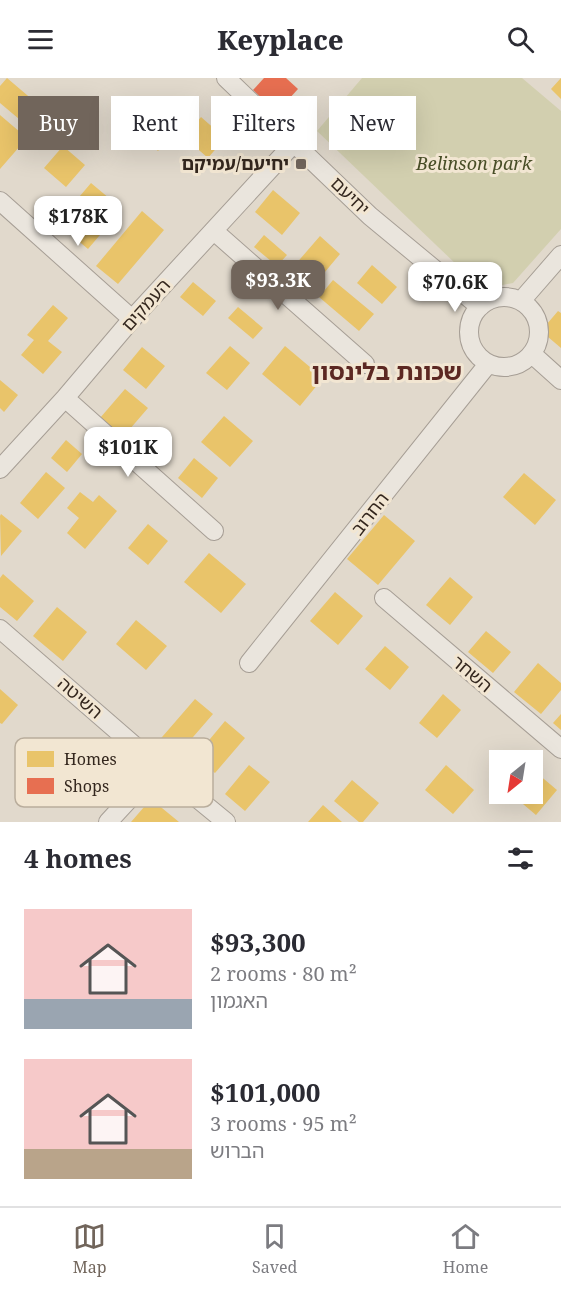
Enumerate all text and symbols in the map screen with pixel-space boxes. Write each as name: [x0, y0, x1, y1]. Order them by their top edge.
text: Keyplace: [217, 21, 344, 58]
icon: menu: [24, 23, 57, 56]
icon: search: [504, 23, 537, 56]
chip: Buy: [18, 96, 99, 150]
chip: Rent: [111, 96, 199, 150]
chip: Filters: [211, 96, 317, 150]
chip: New: [329, 96, 416, 150]
place label: יחיעם/עמיקם: [181, 151, 289, 175]
park label: Belinson park: [415, 151, 533, 175]
marker: יחיעם/עמיקם: [294, 157, 308, 171]
street label: יחיעם: [326, 171, 375, 220]
pin: $178K: [36, 196, 120, 247]
text: $178K: [48, 202, 108, 229]
pin: $93.3K: [229, 260, 327, 311]
pin: $70.6K: [406, 262, 504, 313]
text: $93.3K: [245, 266, 311, 293]
text: $70.6K: [422, 268, 488, 295]
street label: העמקים: [116, 273, 175, 335]
district label: שכונת בלינסון: [312, 354, 462, 387]
pin: $101K: [86, 427, 170, 478]
text: $101K: [98, 433, 158, 460]
street label: החרוב: [345, 487, 394, 540]
street label: השחר: [447, 649, 498, 697]
street label: השיטה: [53, 671, 108, 723]
legend: [15, 738, 213, 807]
text: Homes: [64, 748, 117, 770]
north arrow: [489, 750, 543, 804]
map controls: [489, 750, 543, 804]
text: Shops: [64, 775, 109, 797]
text: 4 homes: [24, 840, 132, 876]
icon: filters: [504, 842, 537, 875]
text: $93,300: [210, 924, 306, 960]
icon: home: [72, 933, 144, 1005]
text: 2 rooms · 80 m²: [210, 960, 357, 987]
text: האגמון: [210, 987, 268, 1014]
text: $101,000: [210, 1074, 320, 1110]
icon: home: [72, 1083, 144, 1155]
text: 3 rooms · 95 m²: [210, 1110, 357, 1137]
text: הברוש: [210, 1137, 265, 1164]
tab: Map: [73, 1220, 107, 1278]
tab: Saved: [252, 1220, 297, 1278]
tab: Home: [443, 1220, 488, 1278]

